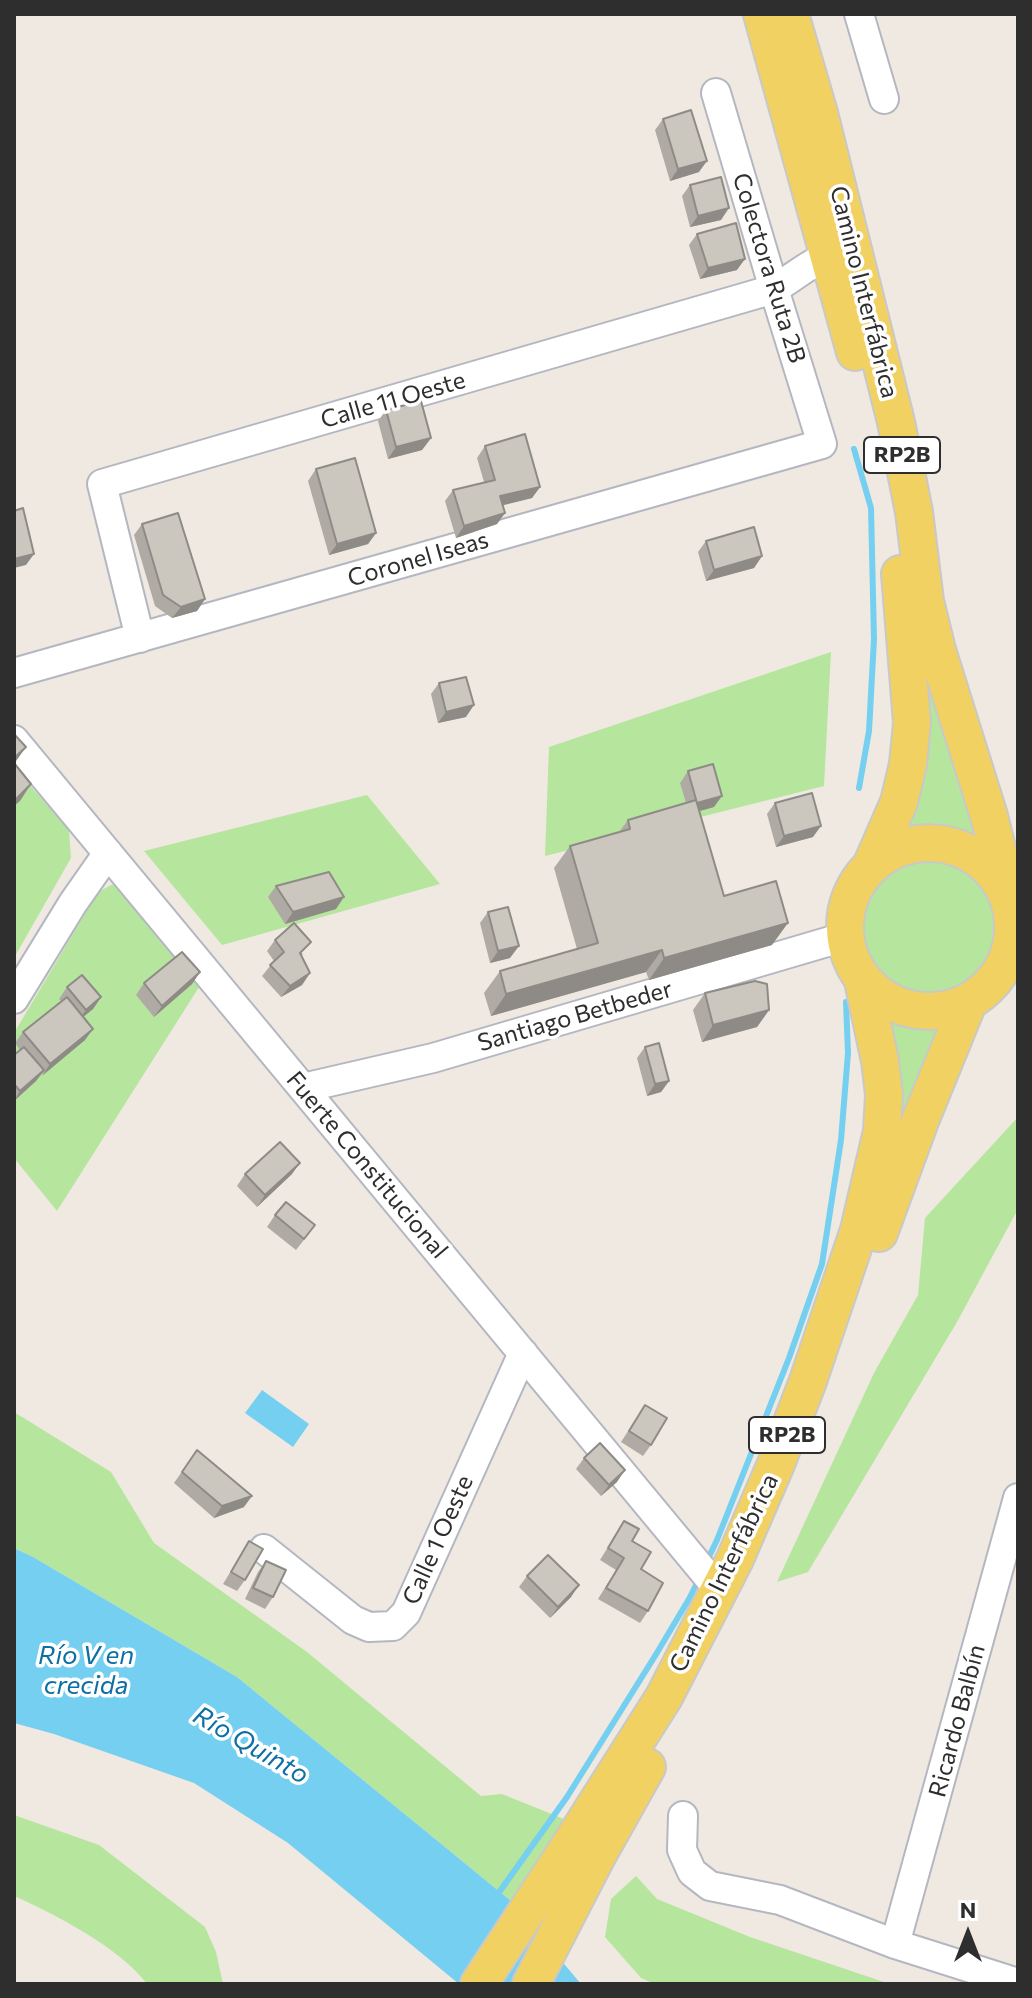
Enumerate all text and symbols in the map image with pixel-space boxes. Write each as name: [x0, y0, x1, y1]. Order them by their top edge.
street label: Colectora Ruta 2B: [726, 170, 812, 366]
street label: Camino Interfábrica: [824, 183, 904, 401]
street label: Calle 11 Oeste: [317, 366, 469, 434]
road number: RP2B: [864, 437, 940, 473]
street label: Coronel Iseas: [344, 525, 492, 593]
street label: Santiago Betbeder: [474, 974, 676, 1058]
street label: Fuerte Constitucional: [280, 1066, 454, 1264]
road number: RP2B: [749, 1417, 825, 1453]
street label: Camino Interfábrica: [663, 1469, 785, 1677]
street label: Calle 1 Oeste: [397, 1471, 479, 1609]
water label: Río V en crecida: [38, 1639, 134, 1700]
street label: Ricardo Balbín: [923, 1641, 991, 1801]
water label: Río Quinto: [188, 1699, 314, 1791]
north arrow: [928, 1894, 1008, 1974]
text: N: [960, 1896, 976, 1923]

